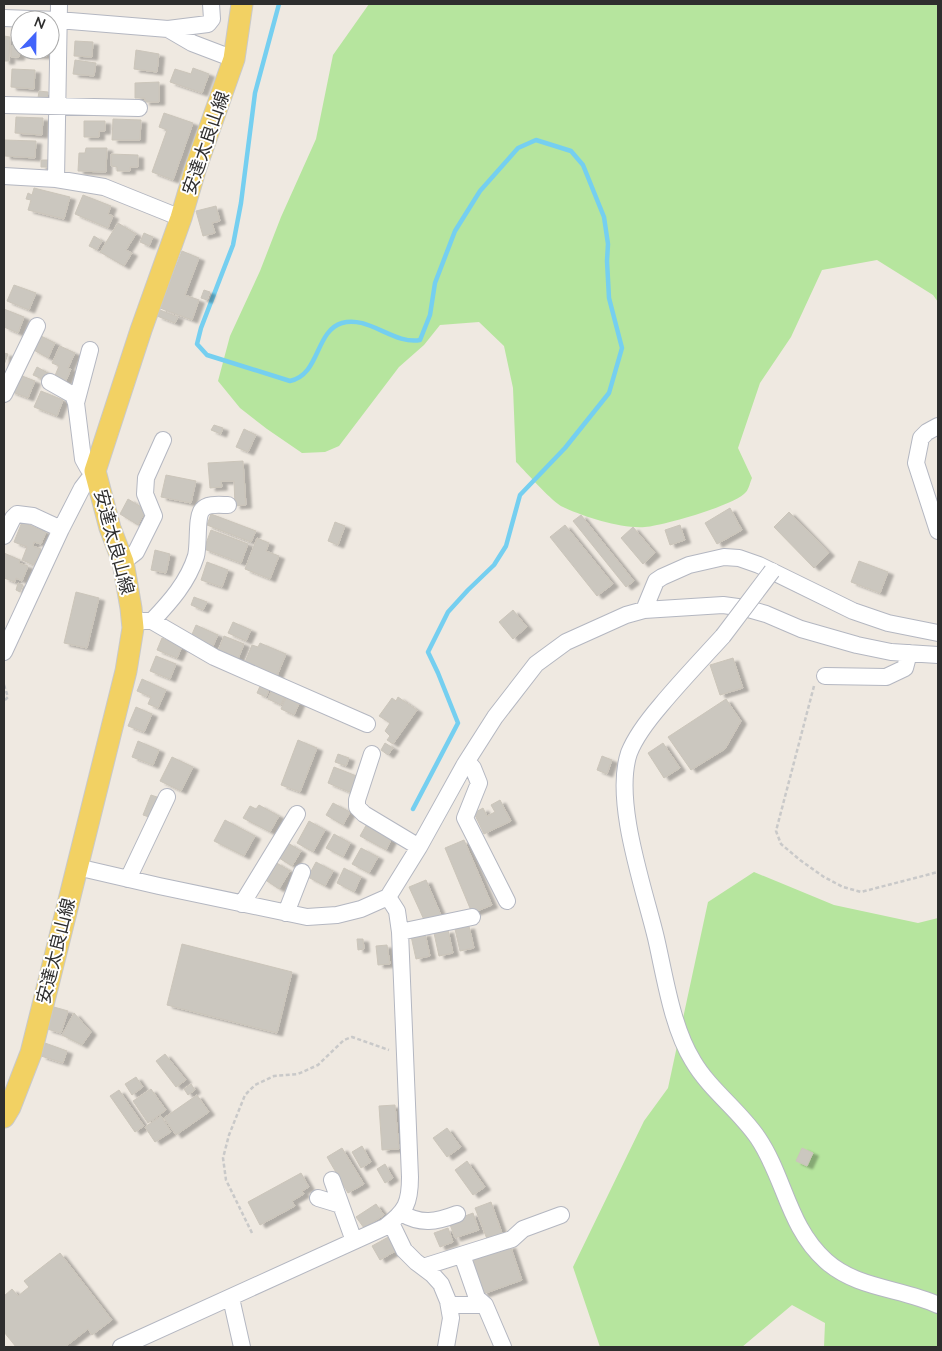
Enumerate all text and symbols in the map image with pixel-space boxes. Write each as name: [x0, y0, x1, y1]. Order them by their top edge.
north arrow: [10, 10, 60, 60]
text: N: [32, 13, 48, 32]
street label: 安達太良山線: [177, 88, 233, 197]
street label: 安達太良山線: [90, 487, 140, 597]
street label: 安達太良山線: [31, 896, 79, 1006]

